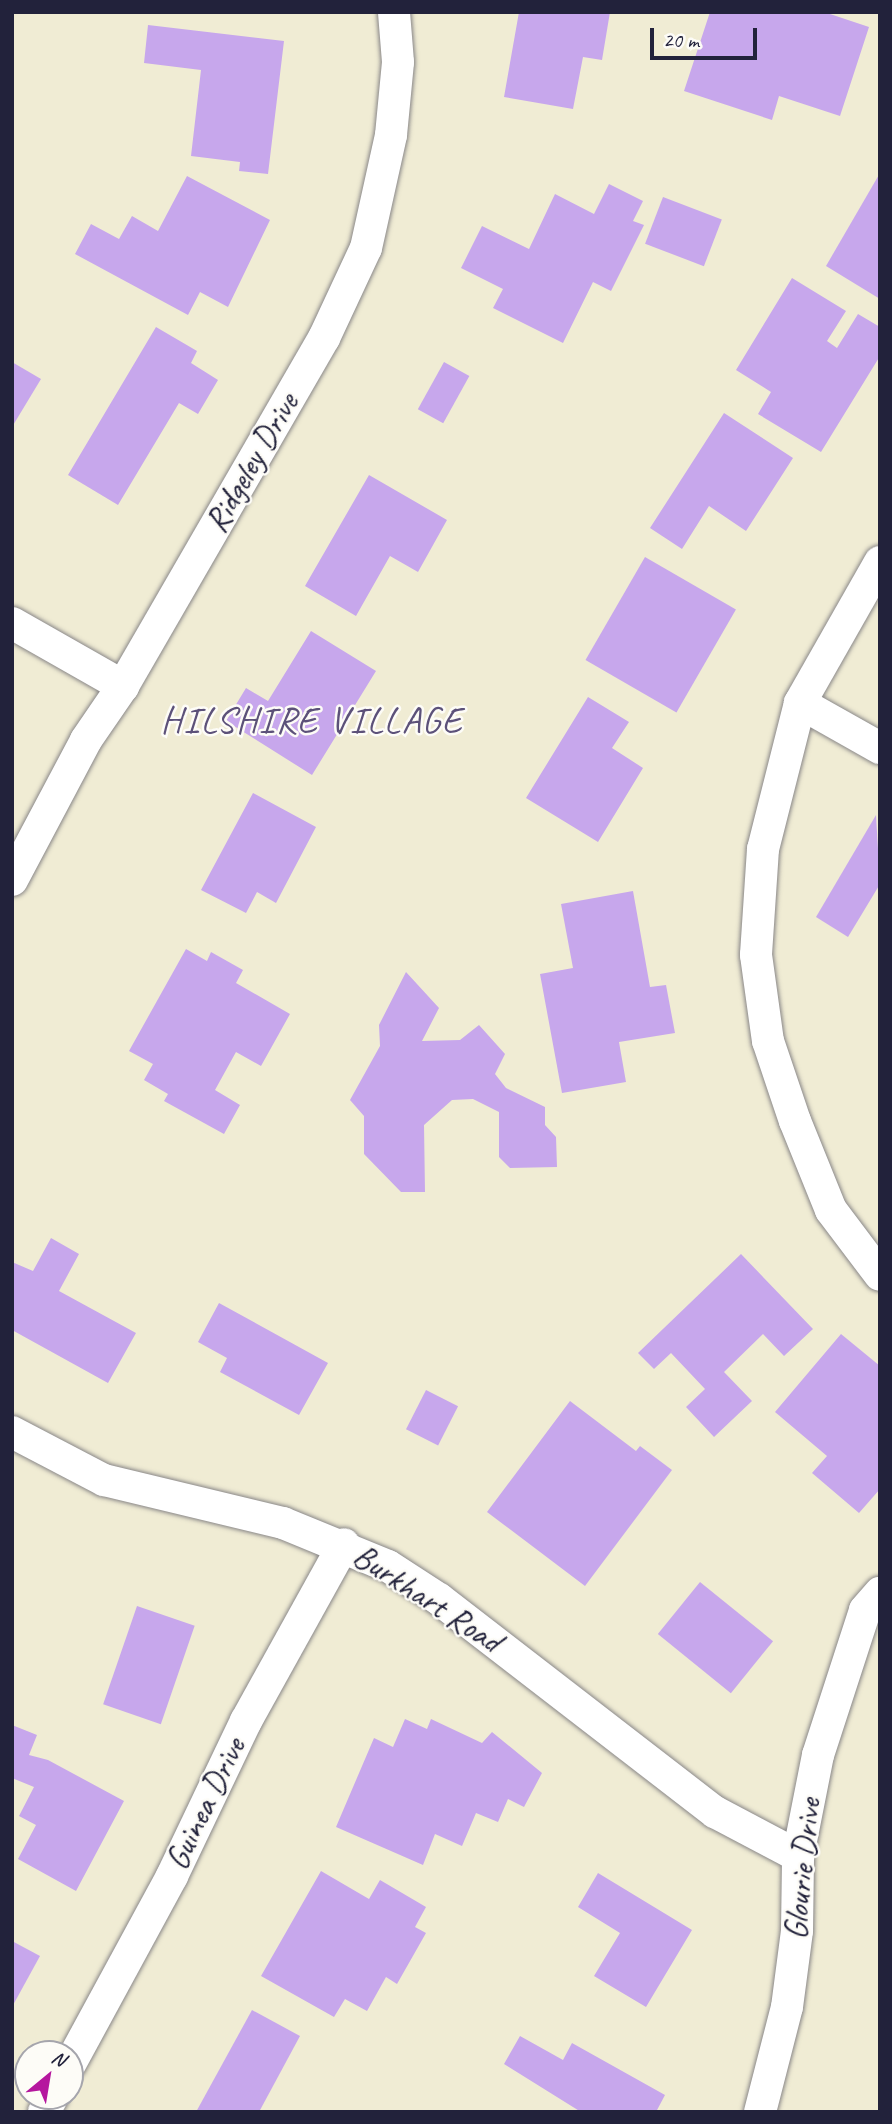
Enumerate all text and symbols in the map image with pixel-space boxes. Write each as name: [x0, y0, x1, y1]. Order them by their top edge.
scale bar: [654, 14, 761, 58]
text: 20 m: [663, 27, 699, 53]
street label: Ridgeley Drive: [196, 386, 308, 540]
district label: HILSHIRE VILLAGE: [164, 698, 460, 742]
street label: Burkhart Road: [346, 1537, 508, 1661]
street label: Guinea Drive: [157, 1732, 255, 1876]
street label: Glourie Drive: [776, 1796, 830, 1942]
north arrow: [14, 2040, 84, 2110]
text: N: [47, 2045, 70, 2072]

